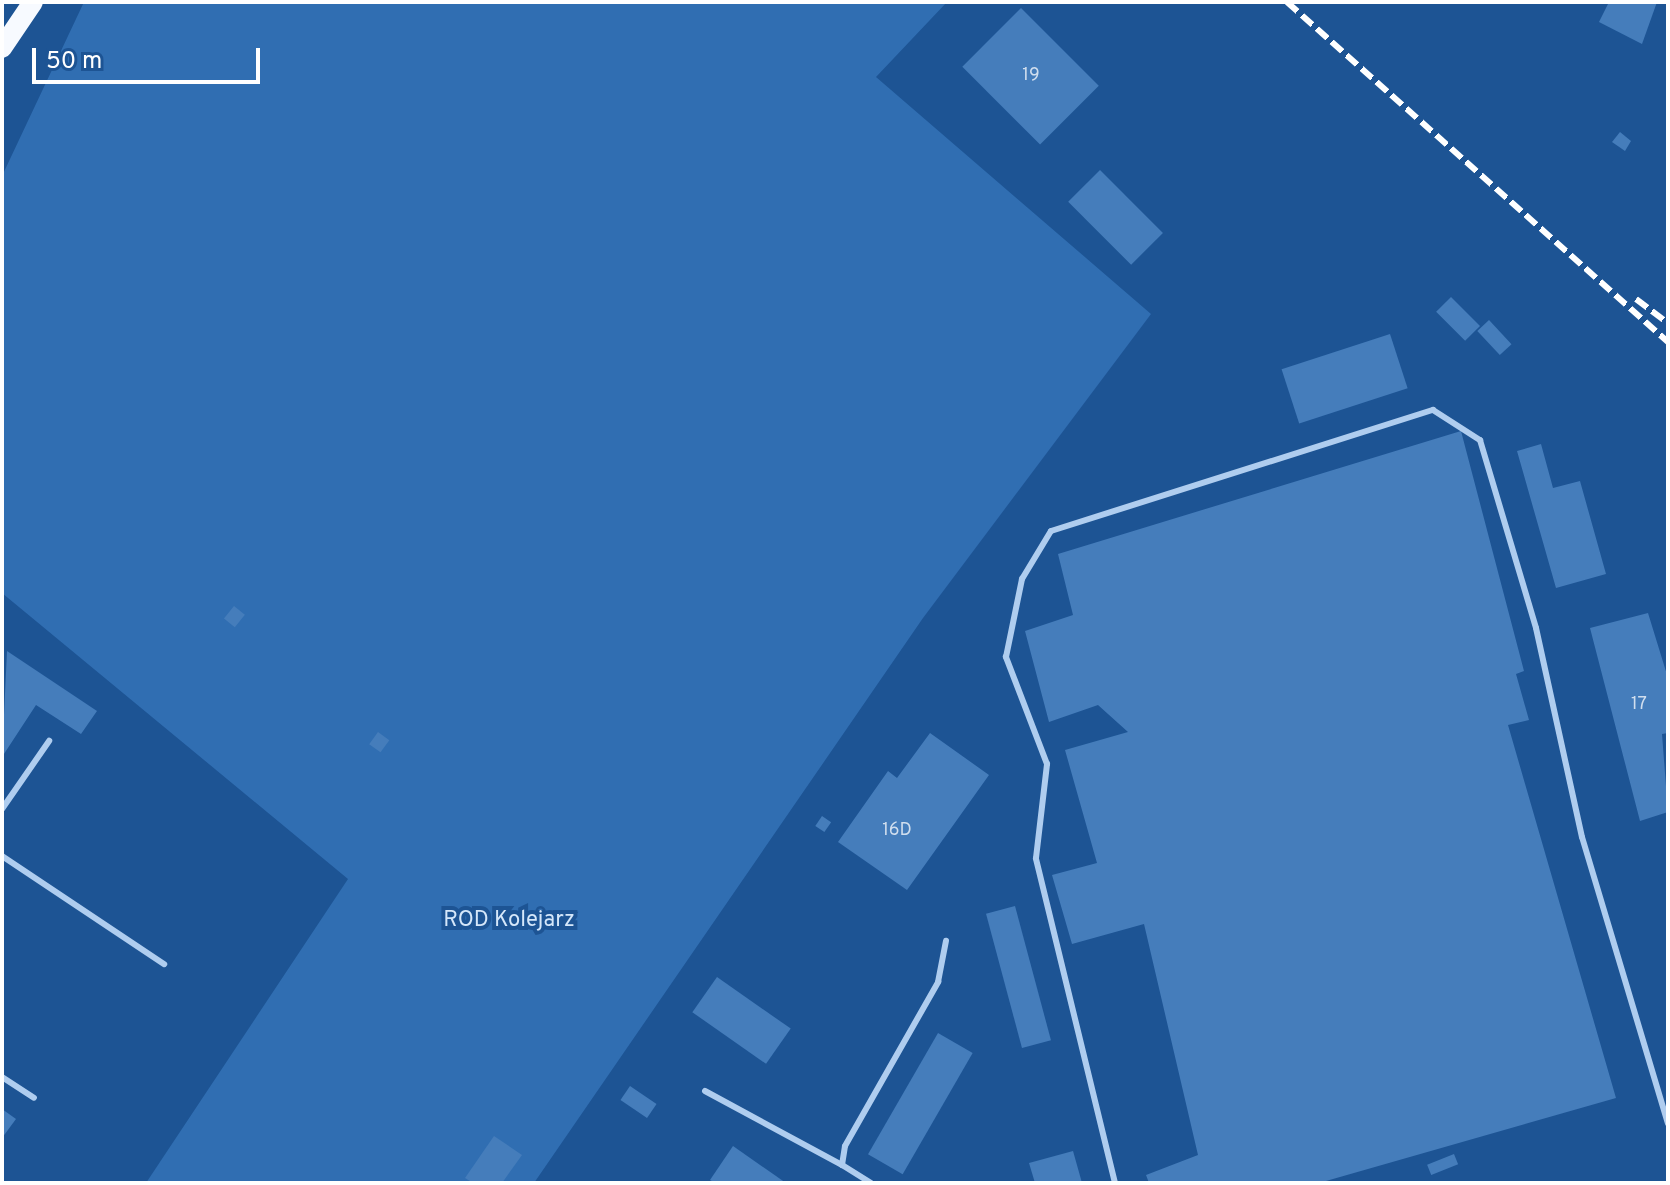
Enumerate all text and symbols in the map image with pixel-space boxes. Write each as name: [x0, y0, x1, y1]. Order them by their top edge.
scale bar: [36, 32, 264, 82]
text: 50 m: [46, 47, 102, 77]
house number: 19: [1022, 65, 1040, 87]
house number: 17: [1631, 694, 1647, 716]
house number: 16D: [882, 820, 912, 842]
park label: ROD Kolejarz: [443, 908, 575, 934]

